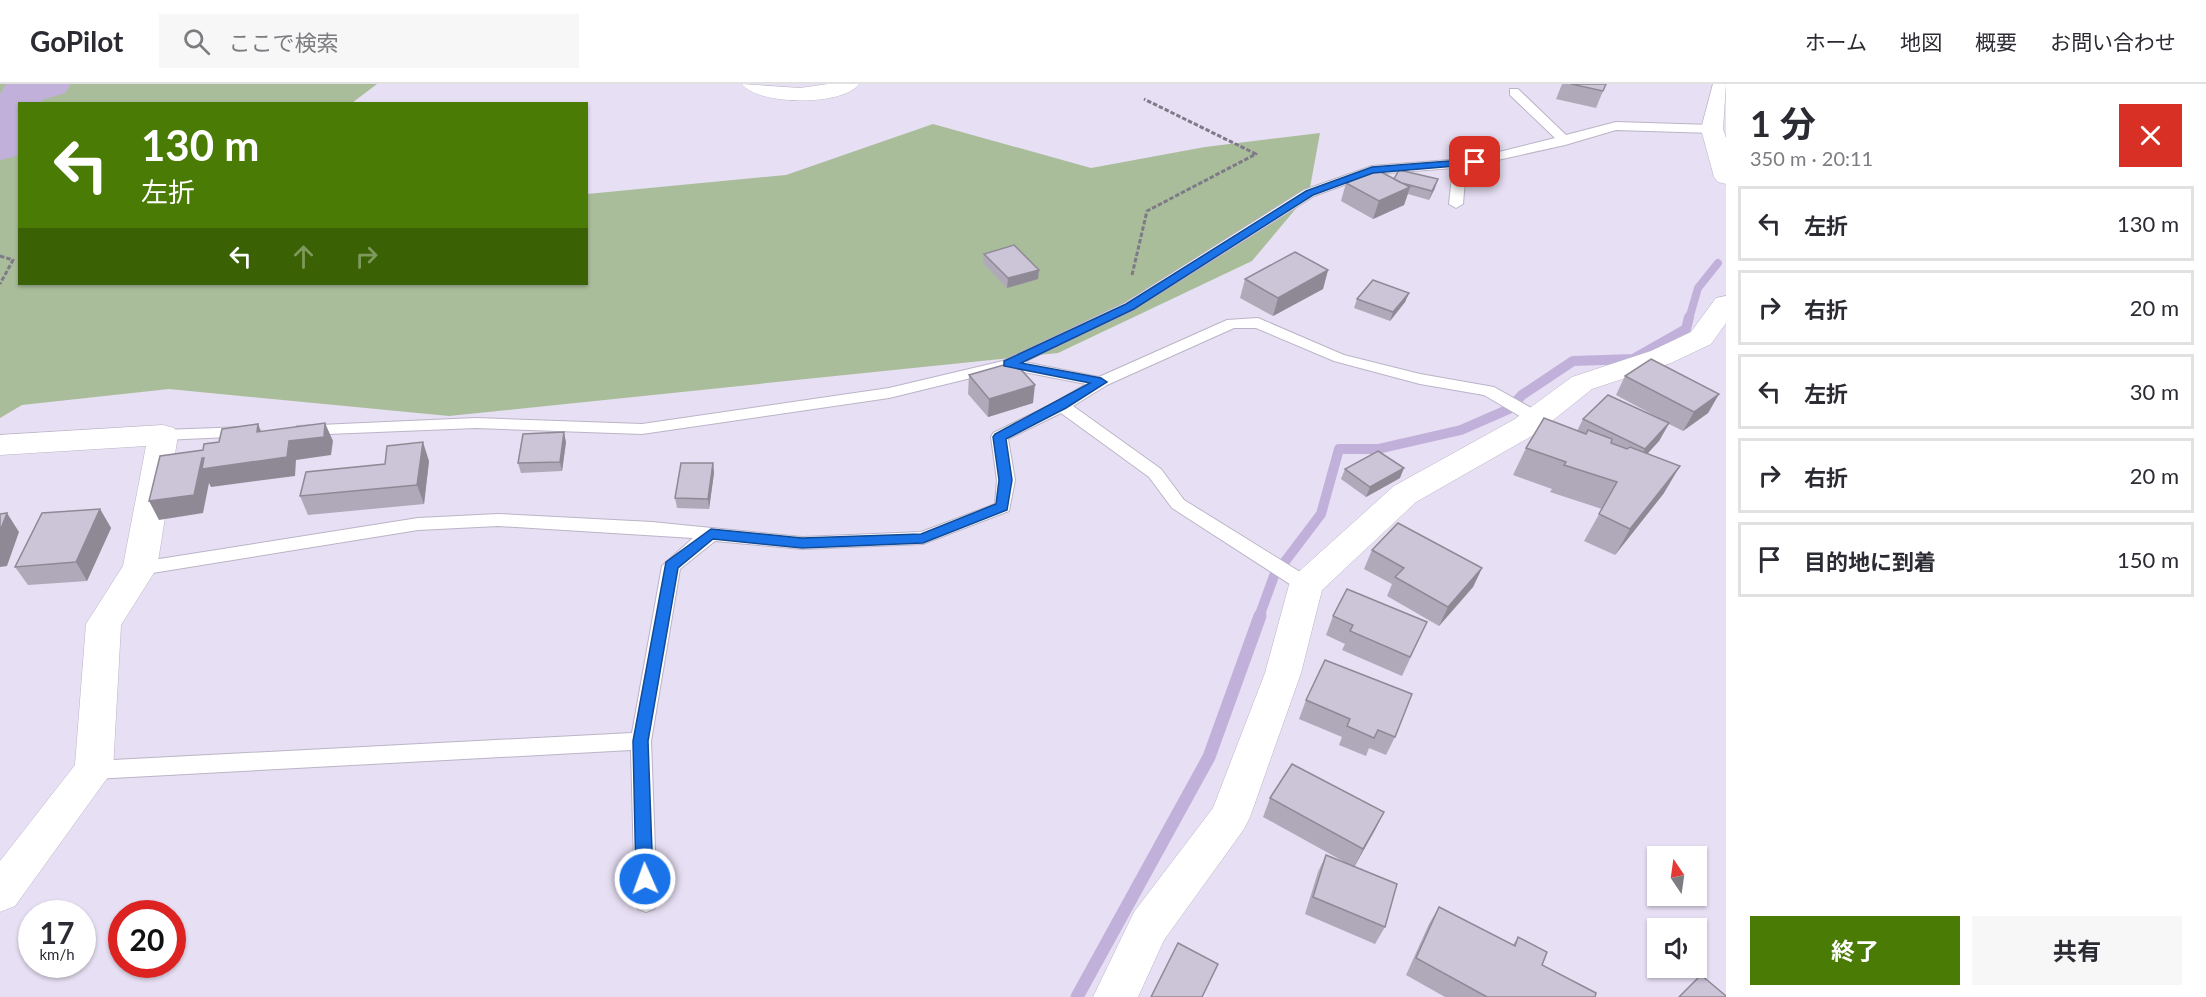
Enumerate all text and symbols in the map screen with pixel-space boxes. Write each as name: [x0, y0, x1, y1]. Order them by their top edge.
search box: [159, 14, 579, 68]
text: GoPilot: [30, 24, 123, 58]
icon: search: [180, 25, 213, 58]
text: ここで検索: [228, 29, 338, 56]
text: ホーム: [1805, 29, 1867, 54]
text: 地図: [1900, 29, 1942, 54]
text: 概要: [1975, 29, 2017, 54]
text: お問い合わせ: [2050, 29, 2176, 54]
text: 1 分: [1750, 101, 1816, 145]
button: close: [2119, 104, 2182, 167]
text: 130 m: [141, 120, 259, 170]
icon: left: [42, 126, 120, 204]
pin: [1449, 136, 1500, 187]
icon: arrive: [1458, 145, 1491, 178]
text: 350 m · 20:11: [1750, 146, 1873, 170]
text: 左折: [141, 175, 195, 208]
icon: left: [1753, 207, 1786, 240]
text: 130 m: [2117, 210, 2179, 237]
text: 左折: [1804, 212, 1848, 239]
icon: left: [224, 240, 257, 273]
icon: ahead: [287, 240, 320, 273]
icon: right: [350, 240, 383, 273]
icon: right: [1753, 291, 1786, 324]
text: 20 m: [2130, 294, 2179, 321]
text: 右折: [1804, 296, 1848, 323]
icon: left: [1753, 375, 1786, 408]
text: 30 m: [2130, 378, 2179, 405]
text: 左折: [1804, 380, 1848, 407]
icon: right: [1753, 459, 1786, 492]
text: 20 m: [2130, 462, 2179, 489]
text: 右折: [1804, 464, 1848, 491]
icon: arrive: [1753, 543, 1786, 576]
text: 150 m: [2117, 546, 2179, 573]
text: 目的地に到着: [1804, 548, 1936, 575]
north arrow: [1647, 846, 1707, 906]
map controls: [1647, 846, 1707, 978]
position arrow: [613, 847, 677, 911]
speed limit sign: 20: [108, 900, 186, 978]
text: 17: [40, 914, 74, 950]
button: 終了: [1750, 916, 1960, 985]
button: 共有: [1972, 916, 2182, 985]
button: sound: [1647, 918, 1707, 978]
text: km/h: [39, 945, 75, 963]

